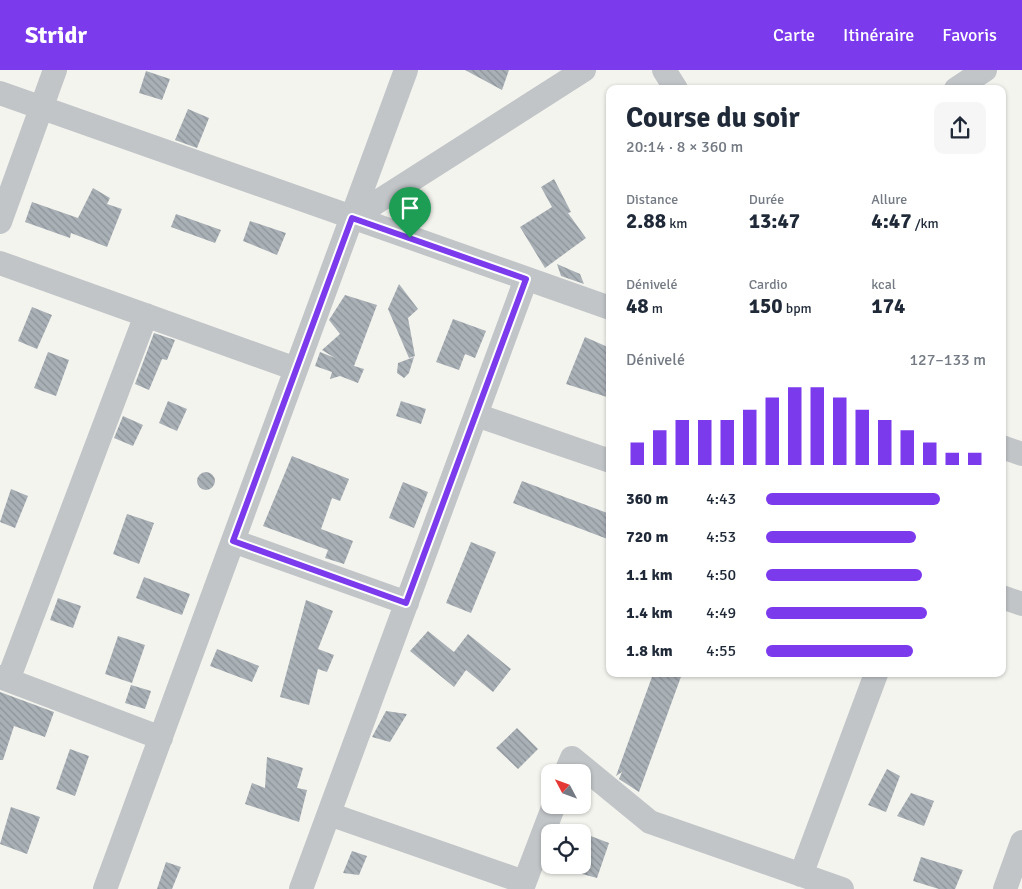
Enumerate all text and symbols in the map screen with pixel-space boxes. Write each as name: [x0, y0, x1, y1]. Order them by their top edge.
text: Stridr: [25, 20, 87, 50]
text: Carte: [773, 24, 815, 46]
text: Itinéraire: [843, 24, 914, 46]
text: Favoris: [942, 24, 997, 46]
text: Course du soir: [626, 101, 800, 135]
button: share: [934, 102, 986, 154]
text: 20:14 · 8 × 360 m: [626, 137, 743, 157]
pin: [389, 187, 431, 238]
text: Distance: [626, 191, 678, 208]
text: Durée: [749, 191, 784, 208]
text: Allure: [871, 191, 907, 208]
icon: arrive: [396, 194, 424, 222]
text: 2.88: [626, 208, 666, 234]
text: 13:47: [749, 208, 800, 234]
text: 4:47: [871, 208, 912, 234]
text: km: [666, 215, 687, 232]
text: /km: [912, 215, 939, 232]
text: Dénivelé: [626, 276, 678, 293]
text: Cardio: [749, 276, 788, 293]
text: kcal: [871, 276, 896, 293]
text: 48: [626, 293, 649, 319]
text: 150: [749, 293, 783, 319]
text: 174: [871, 293, 905, 319]
text: m: [649, 300, 663, 317]
text: bpm: [783, 300, 812, 317]
text: Dénivelé: [626, 350, 685, 370]
text: 127–133 m: [909, 350, 986, 370]
text: 360 m: [626, 489, 668, 509]
text: 4:43: [706, 489, 736, 509]
text: 720 m: [626, 527, 668, 547]
text: 4:53: [706, 527, 736, 547]
text: 1.1 km: [626, 565, 673, 585]
text: 4:50: [706, 565, 736, 585]
text: 1.4 km: [626, 603, 673, 623]
text: 4:49: [706, 603, 736, 623]
text: 1.8 km: [626, 641, 673, 661]
text: 4:55: [706, 641, 736, 661]
north arrow: [541, 764, 591, 814]
map controls: [541, 764, 591, 874]
button: locate: [541, 824, 591, 874]

